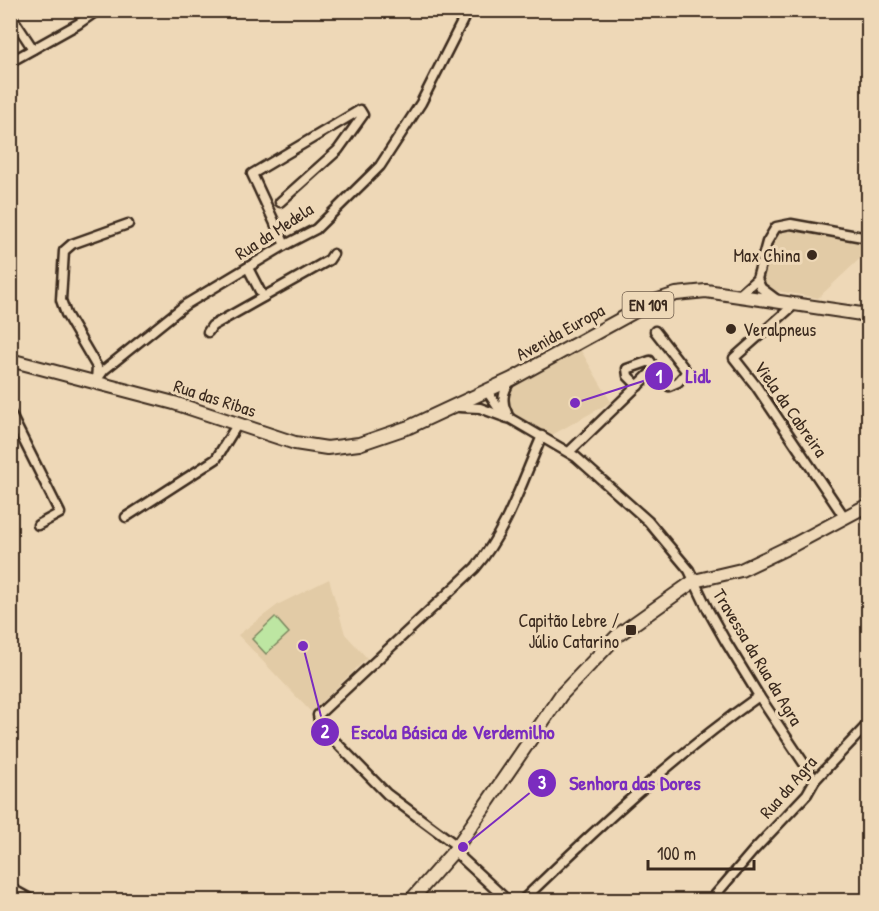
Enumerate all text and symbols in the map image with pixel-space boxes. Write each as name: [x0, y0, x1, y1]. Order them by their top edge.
street label: Rua da Medela: [230, 196, 318, 266]
place label: Max China: [733, 243, 800, 268]
marker: Max China: [805, 248, 819, 262]
road number: EN 109: [622, 292, 674, 318]
street label: Avenida Europa: [511, 297, 609, 367]
place label: Veralpneus: [743, 317, 816, 342]
marker: Veralpneus: [724, 322, 738, 336]
street label: Viela da Cabreira: [749, 356, 833, 462]
callout: Lidl: [644, 357, 723, 395]
text: Lidl: [685, 362, 711, 389]
text: 1: [656, 364, 663, 389]
street label: Rua das Ribas: [171, 373, 259, 423]
street label: Travessa da Rua da Agra: [707, 584, 809, 730]
place label: Capitão Lebre / Júlio Catarino: [519, 608, 619, 654]
marker: Capitão Lebre / Júlio Catarino: [624, 623, 638, 637]
callout: Escola Básica de Verdemilho: [310, 713, 567, 751]
text: Escola Básica de Verdemilho: [351, 718, 555, 745]
text: 2: [321, 719, 330, 744]
street label: Rua da Agra: [754, 750, 822, 824]
callout: Senhora das Dores: [527, 764, 712, 802]
text: Senhora das Dores: [569, 769, 701, 796]
text: 3: [538, 770, 546, 795]
scale bar: [648, 833, 754, 871]
text: 100 m: [657, 841, 696, 866]

